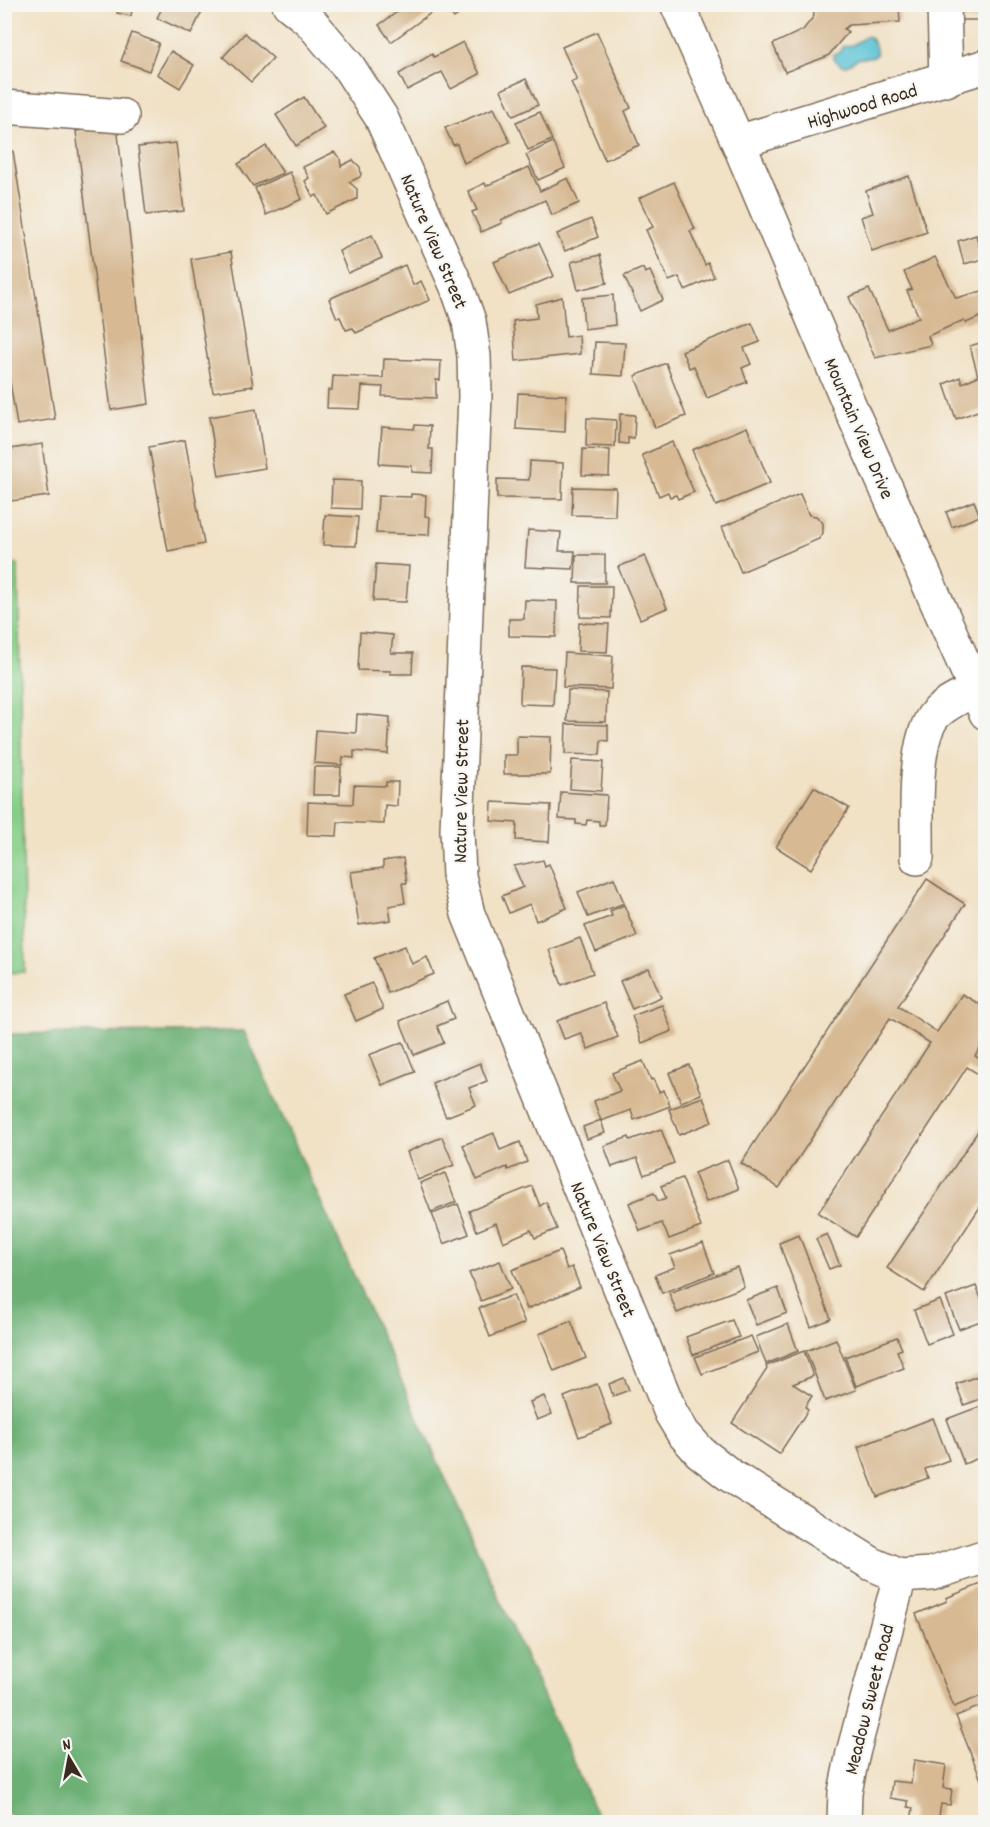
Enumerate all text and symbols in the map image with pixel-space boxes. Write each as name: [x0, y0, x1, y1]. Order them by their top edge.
street label: Highwood Road: [804, 78, 921, 138]
street label: Nature View Street: [391, 170, 473, 314]
street label: Mountain View Drive: [815, 354, 900, 504]
street label: Nature View Street: [448, 719, 478, 863]
street label: Nature View Street: [561, 1178, 641, 1322]
street label: Meadow Sweet Road: [839, 1621, 903, 1778]
north arrow: [39, 1728, 99, 1788]
text: N: [61, 1734, 73, 1758]

